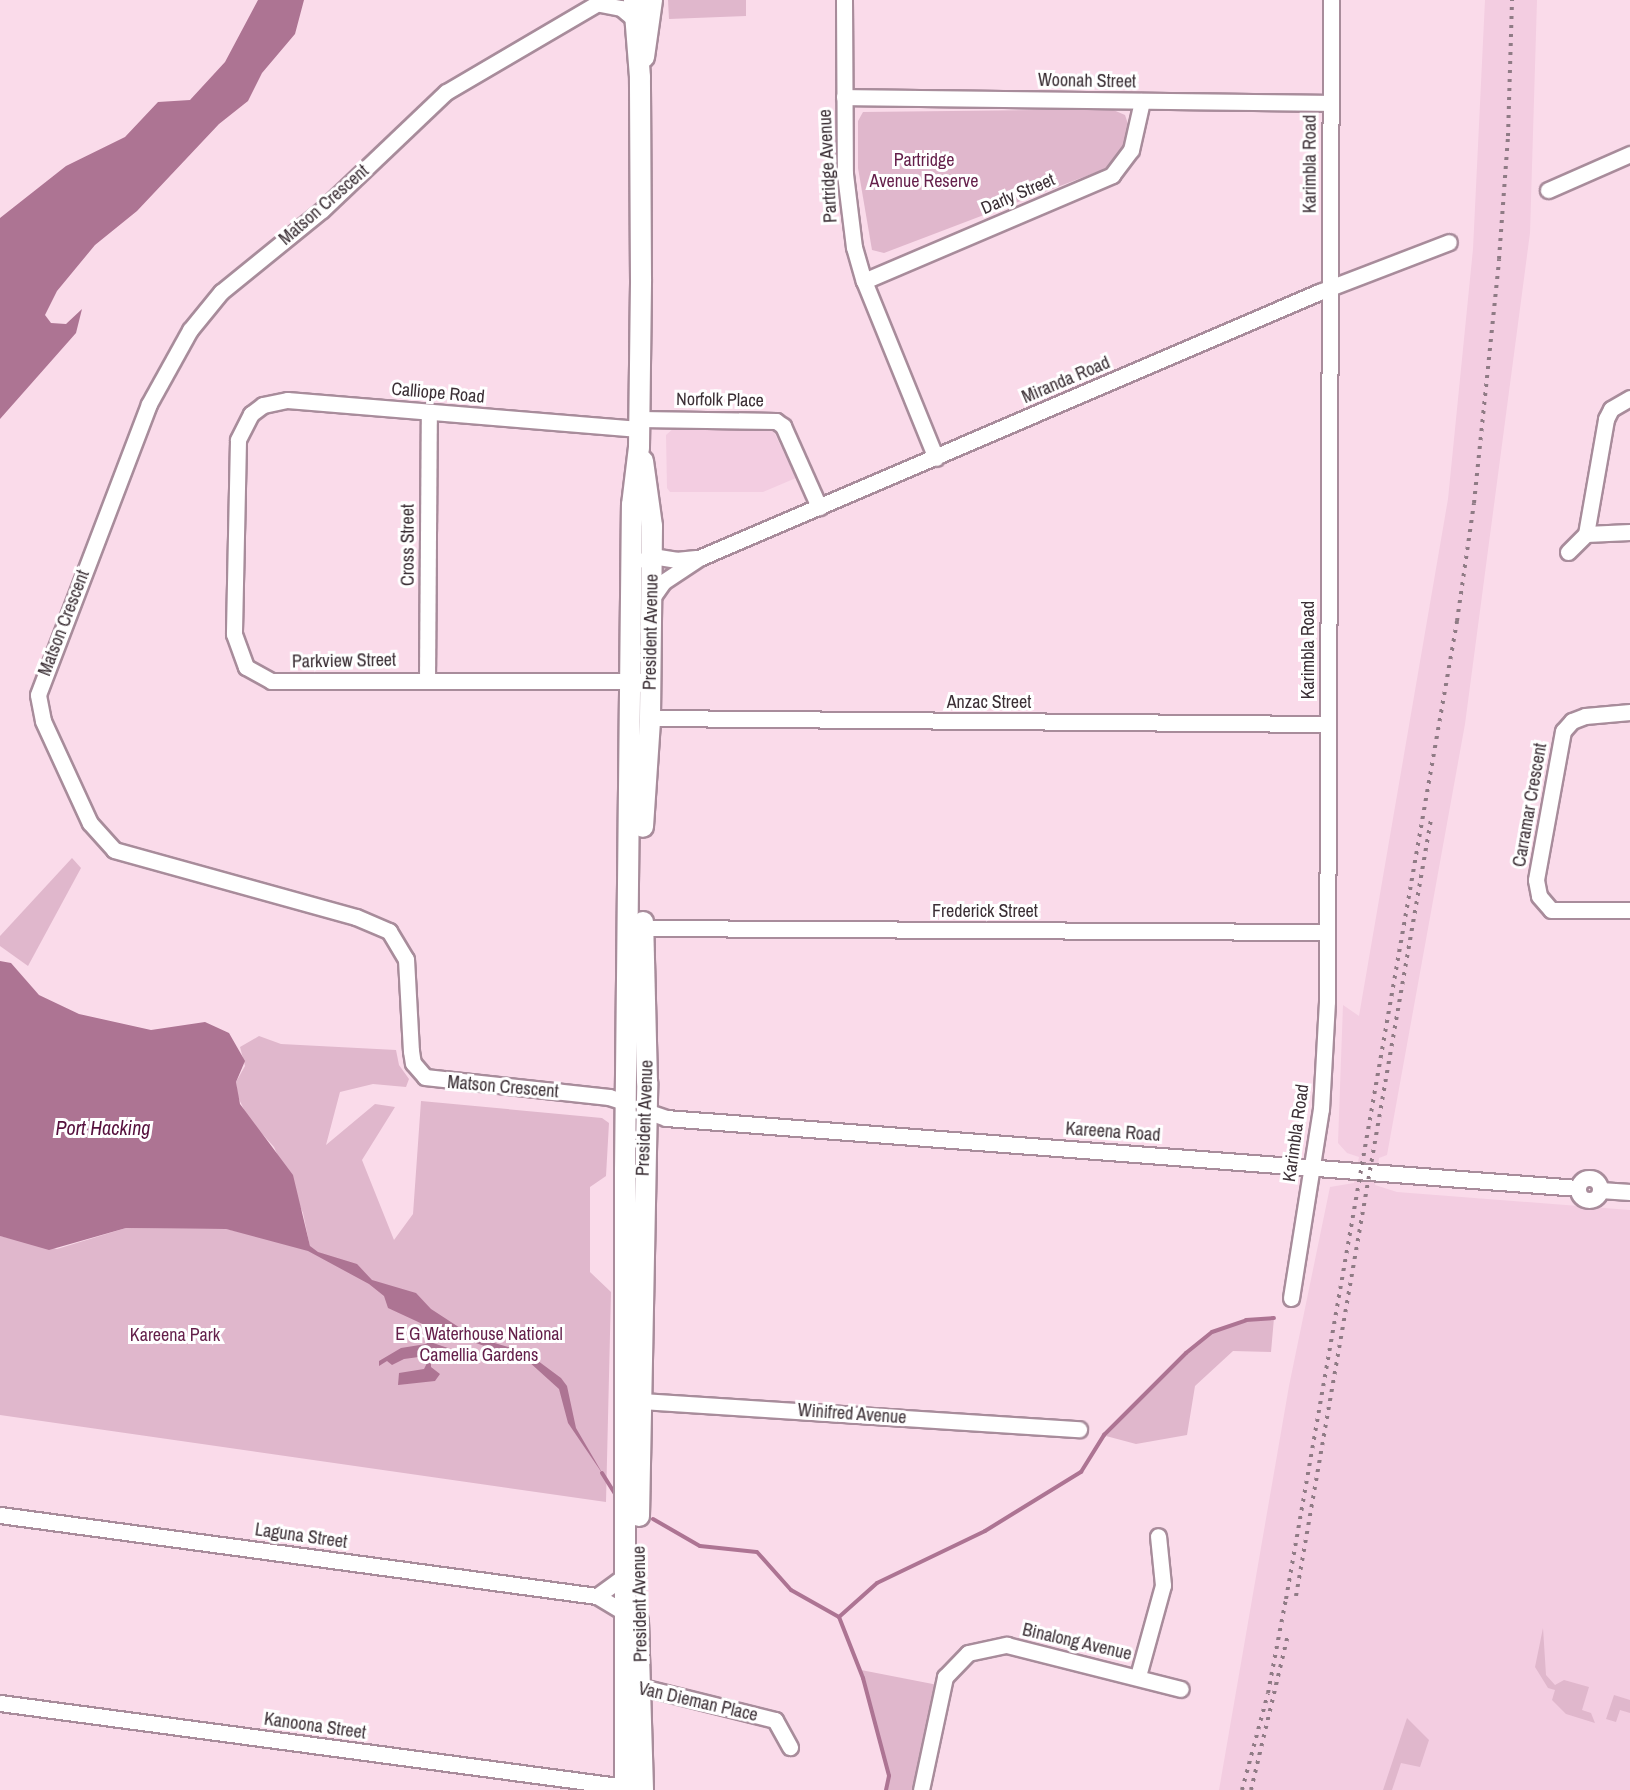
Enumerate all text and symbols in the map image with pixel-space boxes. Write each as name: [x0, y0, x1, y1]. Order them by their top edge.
street label: Woonah Street: [1038, 69, 1136, 93]
street label: Partridge Avenue: [814, 108, 842, 224]
street label: Karimbla Road: [1299, 115, 1321, 213]
park label: Partridge Avenue Reserve: [870, 150, 978, 192]
street label: Matson Crescent: [275, 160, 373, 250]
street label: Darly Street: [978, 169, 1058, 219]
street label: Miranda Road: [1019, 352, 1113, 408]
street label: Calliope Road: [390, 378, 486, 408]
street label: Norfolk Place: [676, 388, 764, 412]
street label: Cross Street: [397, 504, 419, 586]
street label: Matson Crescent: [34, 567, 94, 679]
street label: President Avenue: [639, 573, 663, 691]
street label: Karimbla Road: [1297, 601, 1319, 699]
street label: Parkview Street: [292, 649, 396, 673]
street label: Anzac Street: [947, 691, 1031, 713]
street label: Carramar Crescent: [1508, 741, 1552, 869]
street label: Frederick Street: [932, 900, 1038, 922]
street label: President Avenue: [632, 1059, 658, 1177]
street label: Matson Crescent: [446, 1071, 560, 1103]
street label: Karimbla Road: [1278, 1083, 1314, 1183]
water label: Port Hacking: [56, 1115, 150, 1139]
street label: Kareena Road: [1065, 1118, 1161, 1146]
park label: Kareena Park: [130, 1324, 220, 1346]
park label: E G Waterhouse National Camellia Gardens: [395, 1324, 563, 1366]
street label: Winifred Avenue: [797, 1399, 907, 1429]
street label: Laguna Street: [254, 1519, 348, 1553]
street label: President Avenue: [628, 1545, 652, 1663]
street label: Binalong Avenue: [1020, 1619, 1134, 1665]
street label: Van Dieman Place: [636, 1678, 760, 1726]
street label: Kanoona Street: [263, 1708, 367, 1744]

